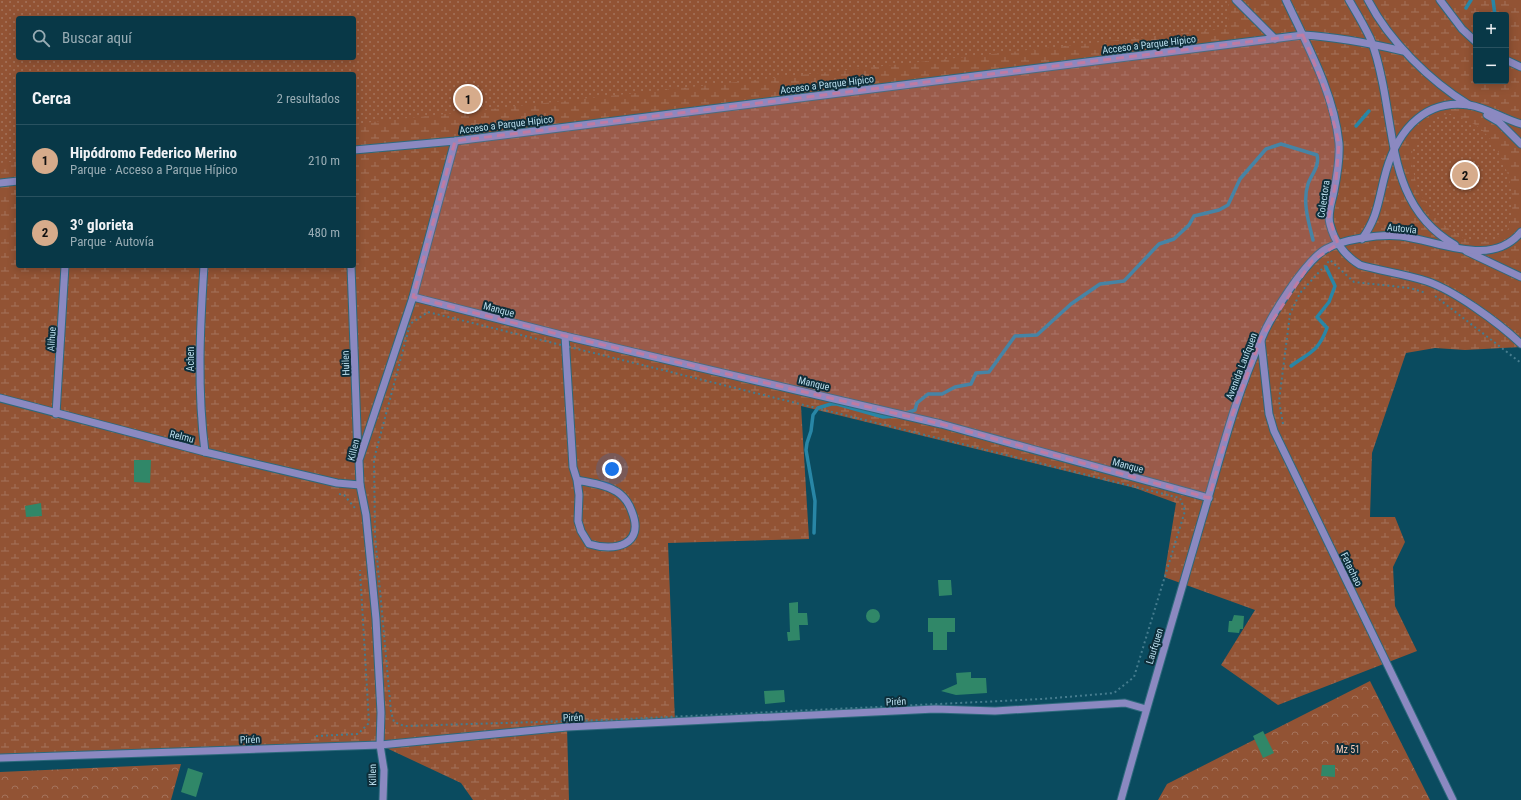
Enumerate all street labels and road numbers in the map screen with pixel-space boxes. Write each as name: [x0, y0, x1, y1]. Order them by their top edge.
street label: Acceso a Parque Hípico: [1102, 33, 1196, 56]
street label: Acceso a Parque Hípico: [780, 73, 874, 96]
street label: Acceso a Parque Hípico: [459, 113, 553, 136]
street label: Colectora: [1315, 179, 1332, 219]
street label: Autovía: [1387, 221, 1418, 236]
street label: Manque: [482, 300, 516, 319]
street label: Alihue: [45, 326, 58, 352]
street label: Avenida Laufquen: [1224, 331, 1259, 401]
street label: Achen: [185, 346, 196, 371]
street label: Huilen: [340, 350, 351, 376]
street label: Manque: [797, 375, 831, 392]
street label: Relmu: [169, 428, 195, 445]
street label: Killen: [346, 438, 362, 462]
street label: Manque: [1111, 456, 1145, 475]
street label: Fetachao: [1339, 550, 1364, 588]
street label: Laufquen: [1144, 627, 1165, 665]
street label: Pirén: [886, 695, 907, 708]
street label: Pirén: [563, 712, 584, 723]
street label: Pirén: [240, 734, 261, 745]
street label: Killen: [367, 764, 378, 786]

